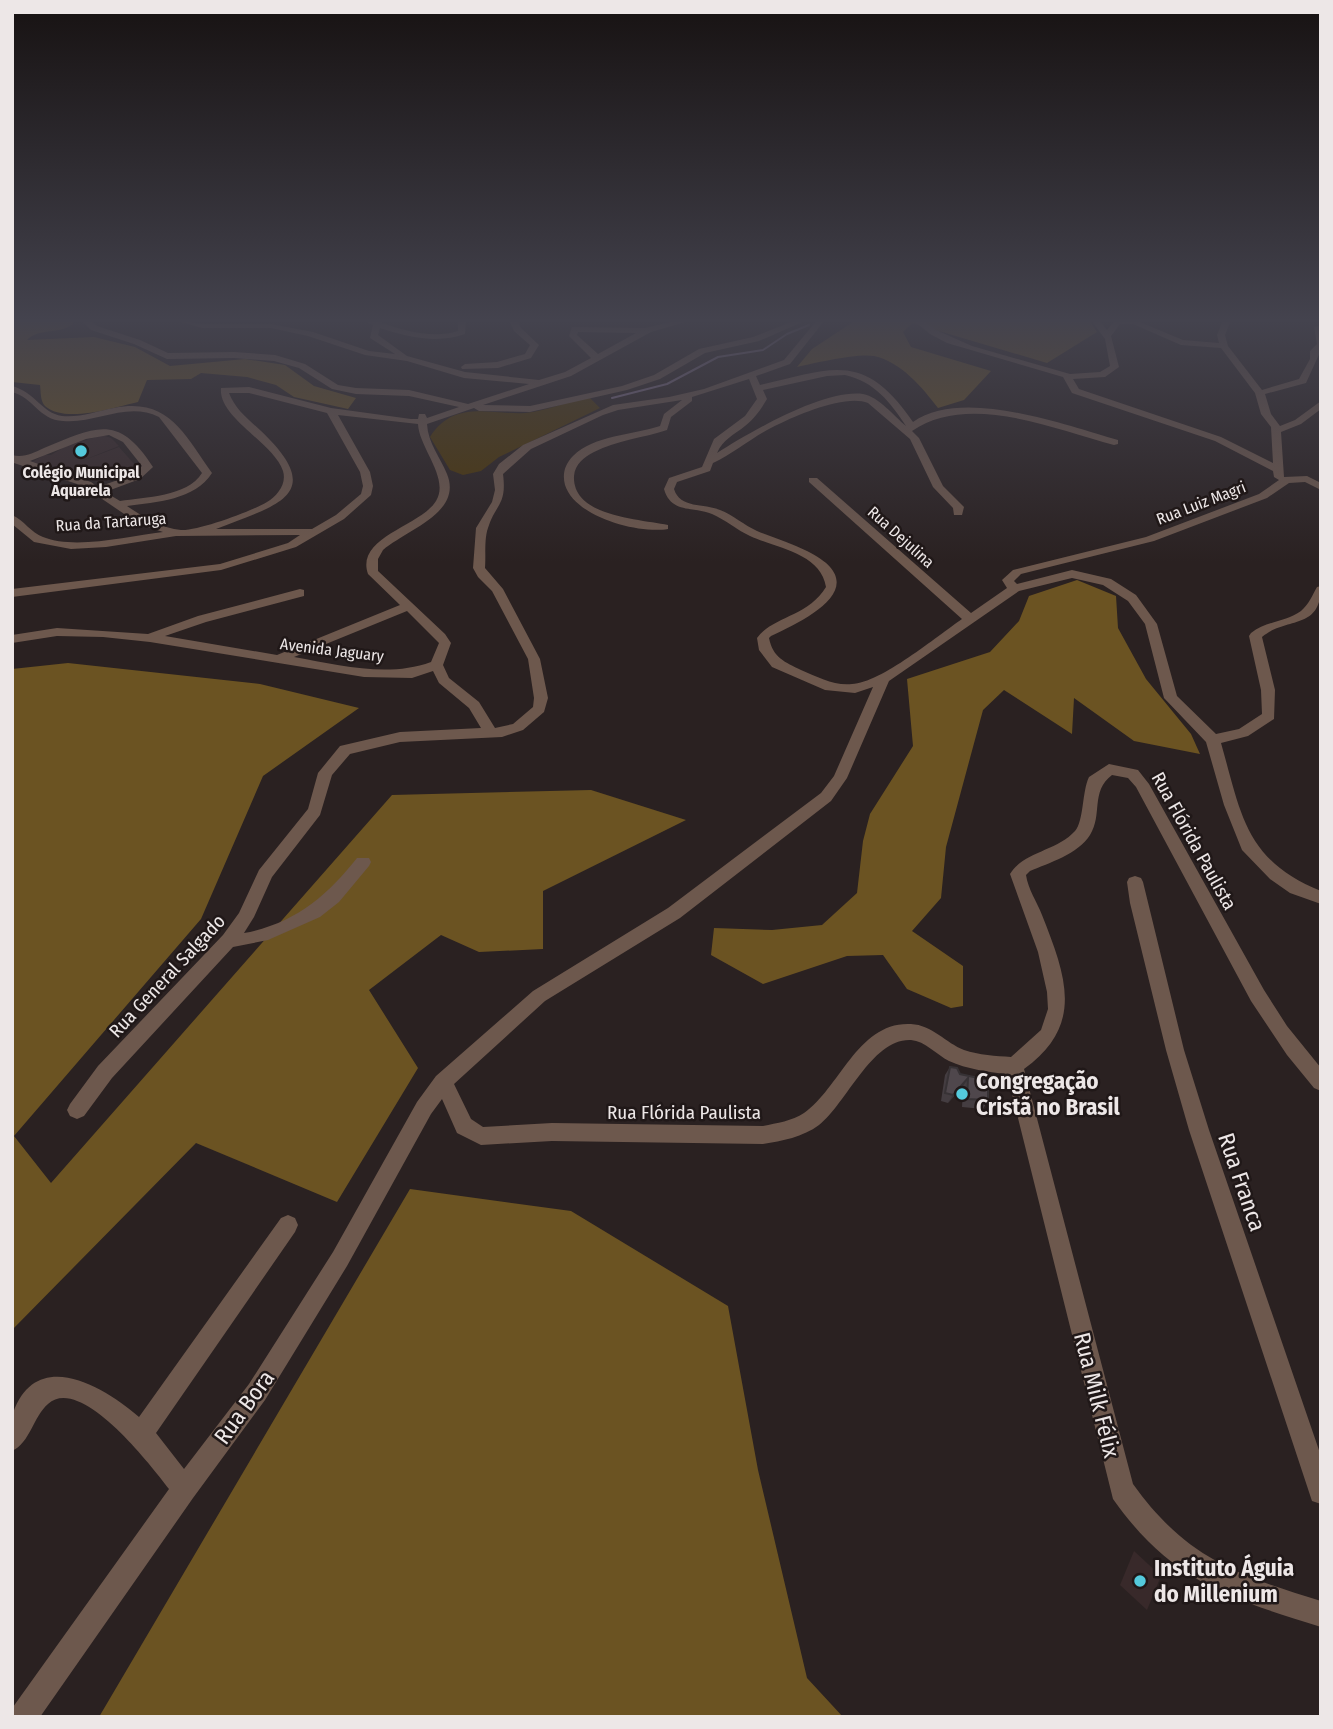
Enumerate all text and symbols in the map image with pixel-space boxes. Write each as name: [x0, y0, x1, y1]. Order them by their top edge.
marker: Colégio Municipal Aquarela: [73, 443, 89, 459]
place label: Colégio Municipal Aquarela: [22, 463, 140, 500]
street label: Rua Luiz Magri: [1154, 477, 1248, 529]
street label: Rua Dejulina: [864, 502, 938, 572]
street label: Rua da Tartaruga: [55, 509, 167, 535]
street label: Avenida Jaguary: [279, 634, 386, 666]
street label: Rua Flórida Paulista: [1147, 768, 1241, 914]
street label: Rua General Salgado: [104, 910, 230, 1042]
place label: Congregação Cristã no Brasil: [976, 1067, 1120, 1121]
marker: Congregação Cristã no Brasil: [954, 1086, 970, 1102]
street label: Rua Flórida Paulista: [607, 1101, 761, 1124]
street label: Rua Franca: [1212, 1129, 1272, 1235]
street label: Rua Milk Félix: [1068, 1329, 1126, 1461]
street label: Rua Bora: [208, 1365, 280, 1449]
place label: Instituto Águia do Millenium: [1154, 1553, 1294, 1608]
marker: Instituto Águia do Millenium: [1132, 1573, 1148, 1589]

